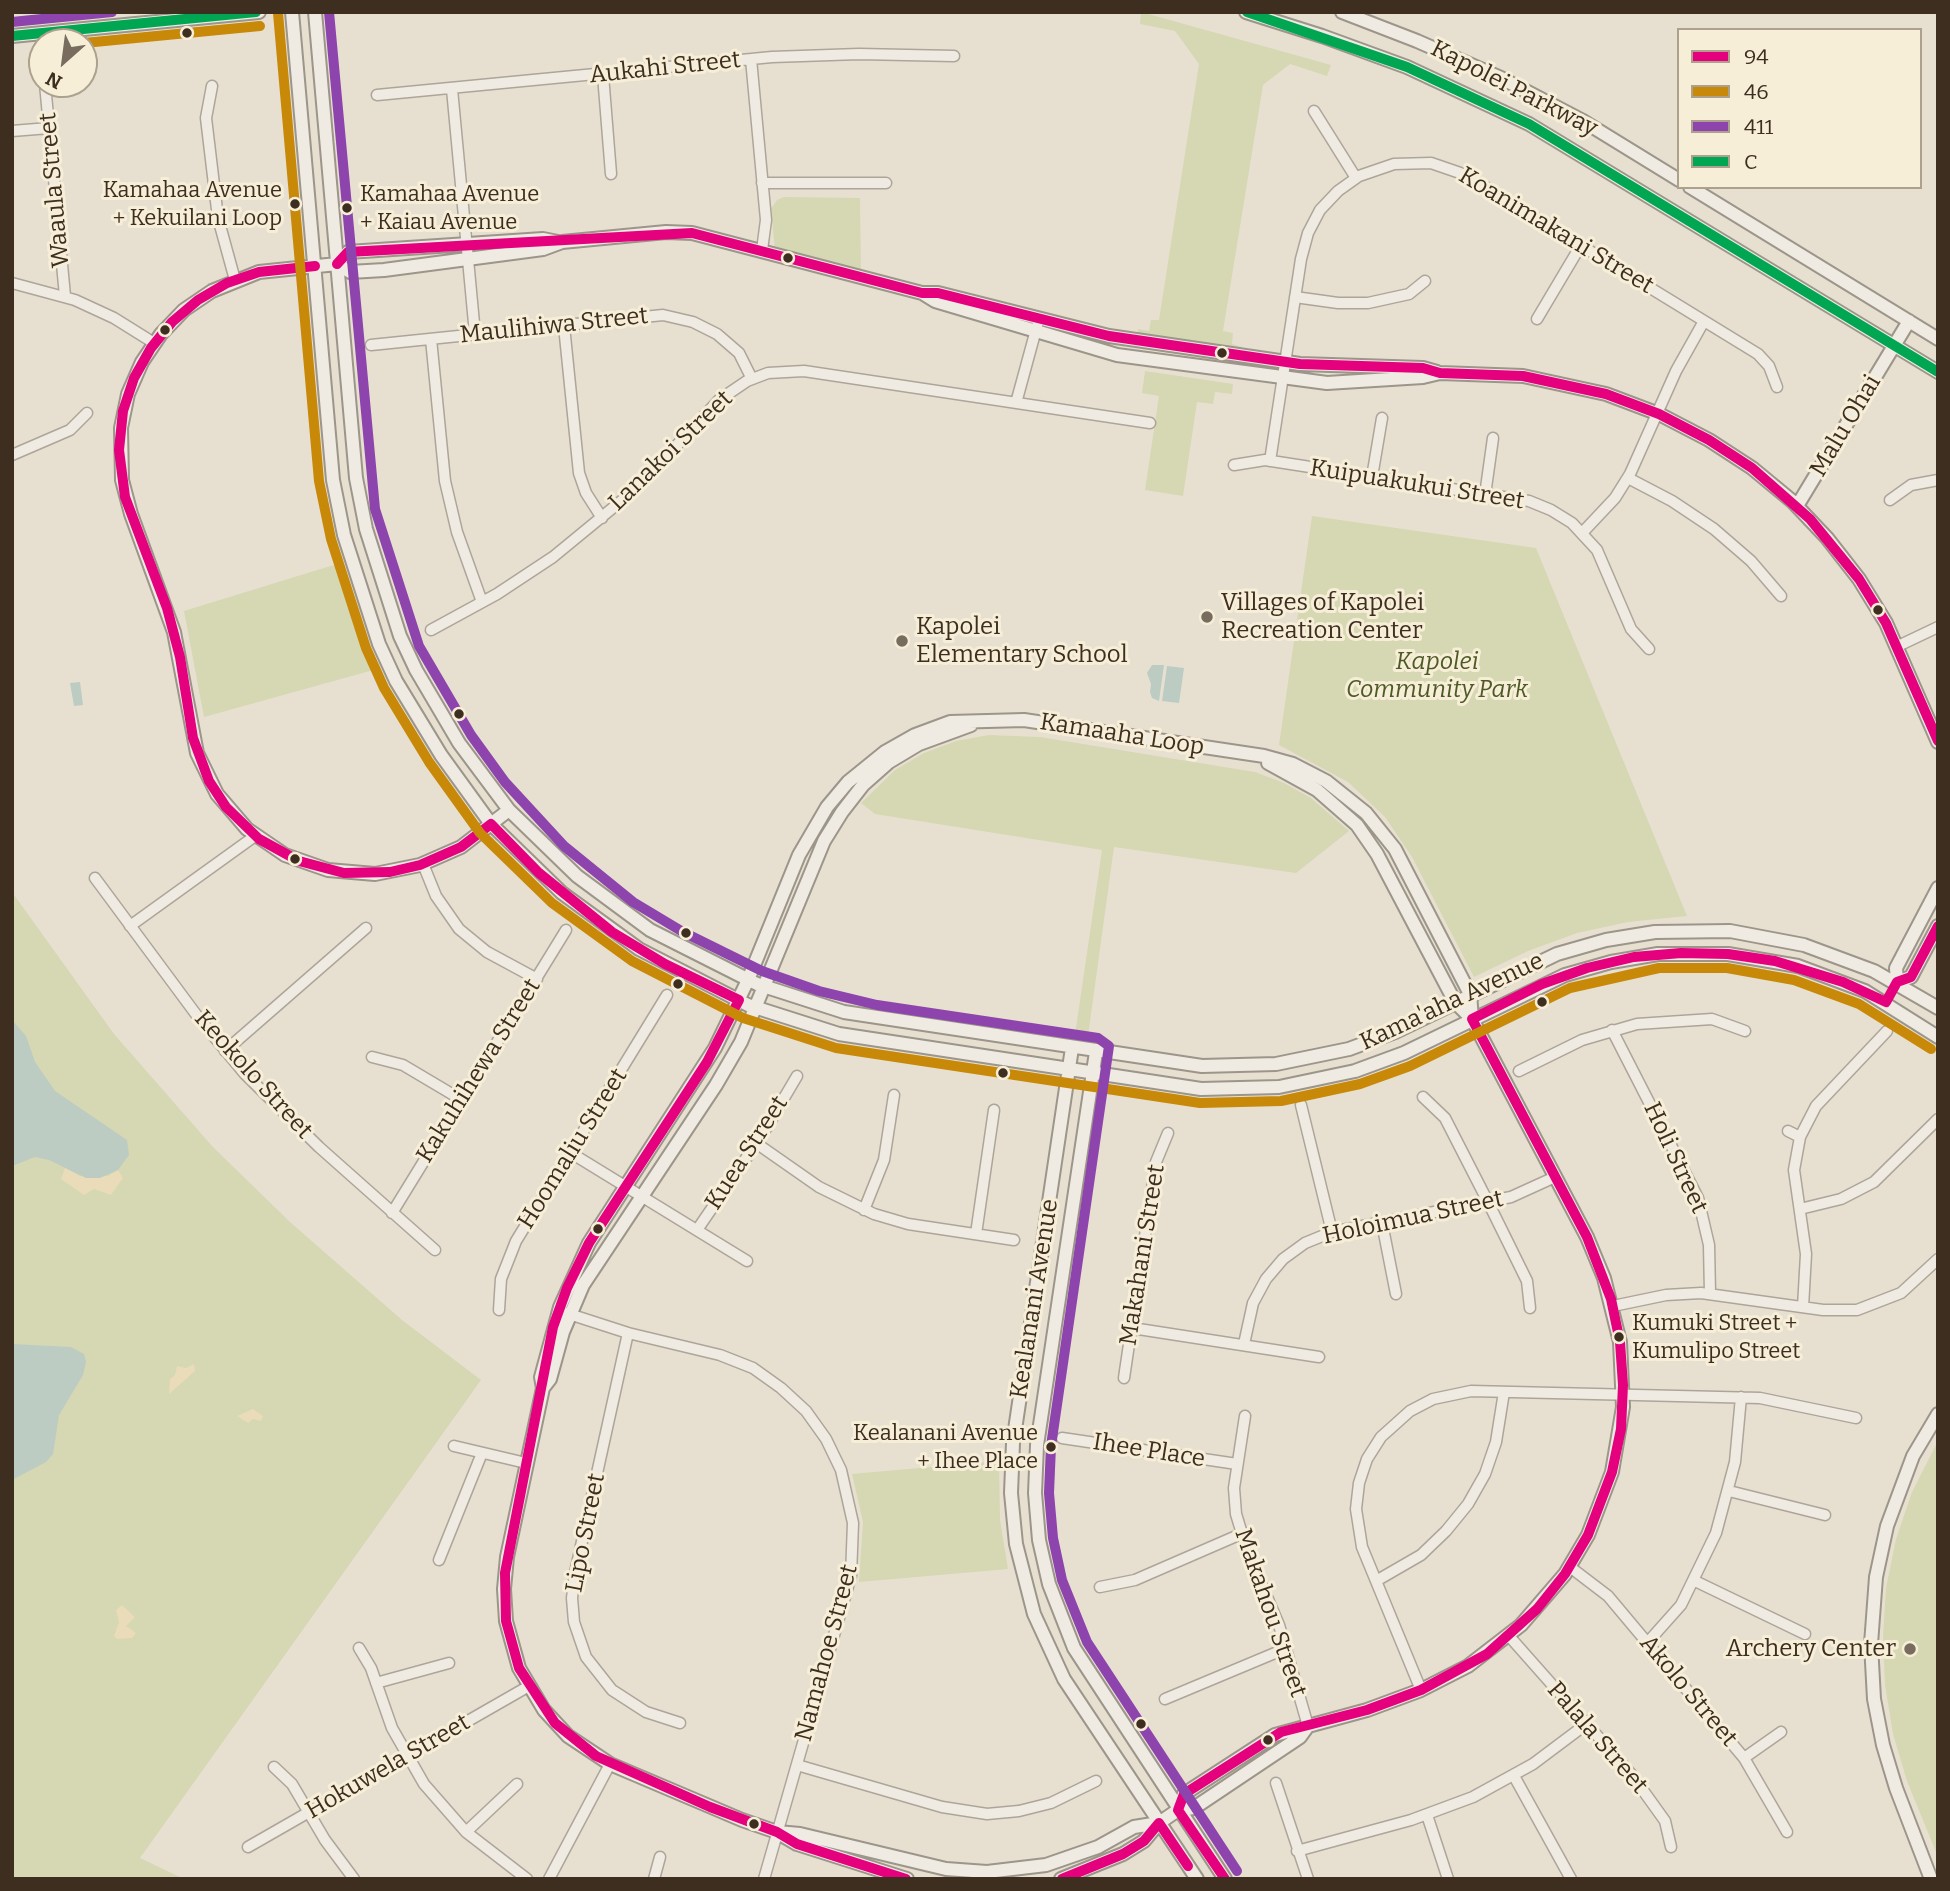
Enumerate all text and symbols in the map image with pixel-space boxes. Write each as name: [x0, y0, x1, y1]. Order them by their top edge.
unlabelled marker: [180, 26, 194, 40]
north arrow: [28, 28, 98, 98]
legend: [1677, 28, 1922, 189]
street label: Kapolei Parkway: [1426, 35, 1602, 143]
text: 94: [1744, 44, 1769, 70]
street label: Aukahi Street: [588, 46, 742, 90]
text: N: [42, 67, 66, 94]
text: 46: [1744, 79, 1769, 105]
street label: Waaula Street: [34, 111, 76, 269]
text: 411: [1744, 114, 1773, 140]
text: C: [1744, 149, 1758, 175]
street label: Koanimakani Street: [1453, 161, 1659, 301]
place label: Kamahaa Avenue + Kekuilani Loop: [103, 178, 282, 230]
place label: Kamahaa Avenue + Kaiau Avenue: [360, 182, 539, 234]
marker: Kamahaa Avenue + Kekuilani Loop: [288, 197, 302, 211]
marker: Kamahaa Avenue + Kaiau Avenue: [340, 201, 354, 215]
unlabelled marker: [781, 251, 795, 265]
street label: Maulihiwa Street: [458, 302, 650, 350]
unlabelled marker: [158, 323, 172, 337]
unlabelled marker: [1215, 346, 1229, 360]
street label: Malu Ohai: [1804, 370, 1888, 482]
street label: Lanakoi Street: [603, 385, 739, 517]
street label: Kuipuakukui Street: [1308, 454, 1526, 516]
place label: Villages of Kapolei Recreation Center: [1221, 589, 1424, 645]
unlabelled marker: [1871, 603, 1885, 617]
marker: Villages of Kapolei Recreation Center: [1199, 609, 1215, 625]
place label: Kapolei Elementary School: [916, 613, 1128, 669]
marker: Kapolei Elementary School: [894, 633, 910, 649]
park label: Kapolei Community Park: [1346, 648, 1528, 704]
unlabelled marker: [452, 707, 466, 721]
street label: Kamaaha Loop: [1038, 708, 1206, 762]
unlabelled marker: [288, 852, 302, 866]
unlabelled marker: [679, 926, 693, 940]
street label: Kama'aha Avenue: [1356, 947, 1548, 1057]
street label: Kakuhihewa Street: [411, 974, 547, 1168]
unlabelled marker: [671, 977, 685, 991]
unlabelled marker: [1535, 995, 1549, 1009]
street label: Keokolo Street: [188, 1005, 318, 1145]
street label: Hoomaliu Street: [512, 1063, 634, 1235]
unlabelled marker: [996, 1066, 1010, 1080]
street label: Kuea Street: [700, 1091, 794, 1215]
street label: Holi Street: [1637, 1098, 1713, 1218]
street label: Makahani Street: [1114, 1162, 1172, 1348]
street label: Holoimua Street: [1320, 1185, 1506, 1251]
street label: Kealanani Avenue: [1005, 1197, 1065, 1401]
unlabelled marker: [591, 1222, 605, 1236]
place label: Kumuki Street + Kumulipo Street: [1632, 1311, 1800, 1362]
marker: Kumuki Street + Kumulipo Street: [1612, 1330, 1626, 1344]
place label: Kealanani Avenue + Ihee Place: [853, 1421, 1038, 1472]
street label: Ihee Place: [1091, 1428, 1207, 1474]
marker: Kealanani Avenue + Ihee Place: [1044, 1440, 1058, 1454]
street label: Lipo Street: [560, 1471, 612, 1595]
street label: Makahou Street: [1228, 1525, 1312, 1701]
street label: Namahoe Street: [790, 1561, 864, 1745]
street label: Akolo Street: [1633, 1629, 1743, 1753]
place label: Archery Center: [1726, 1635, 1896, 1663]
marker: Archery Center: [1902, 1641, 1918, 1657]
street label: Palala Street: [1541, 1676, 1653, 1800]
street label: Hokuwela Street: [301, 1708, 475, 1826]
unlabelled marker: [1134, 1717, 1148, 1731]
unlabelled marker: [1261, 1733, 1275, 1747]
unlabelled marker: [747, 1817, 761, 1831]

